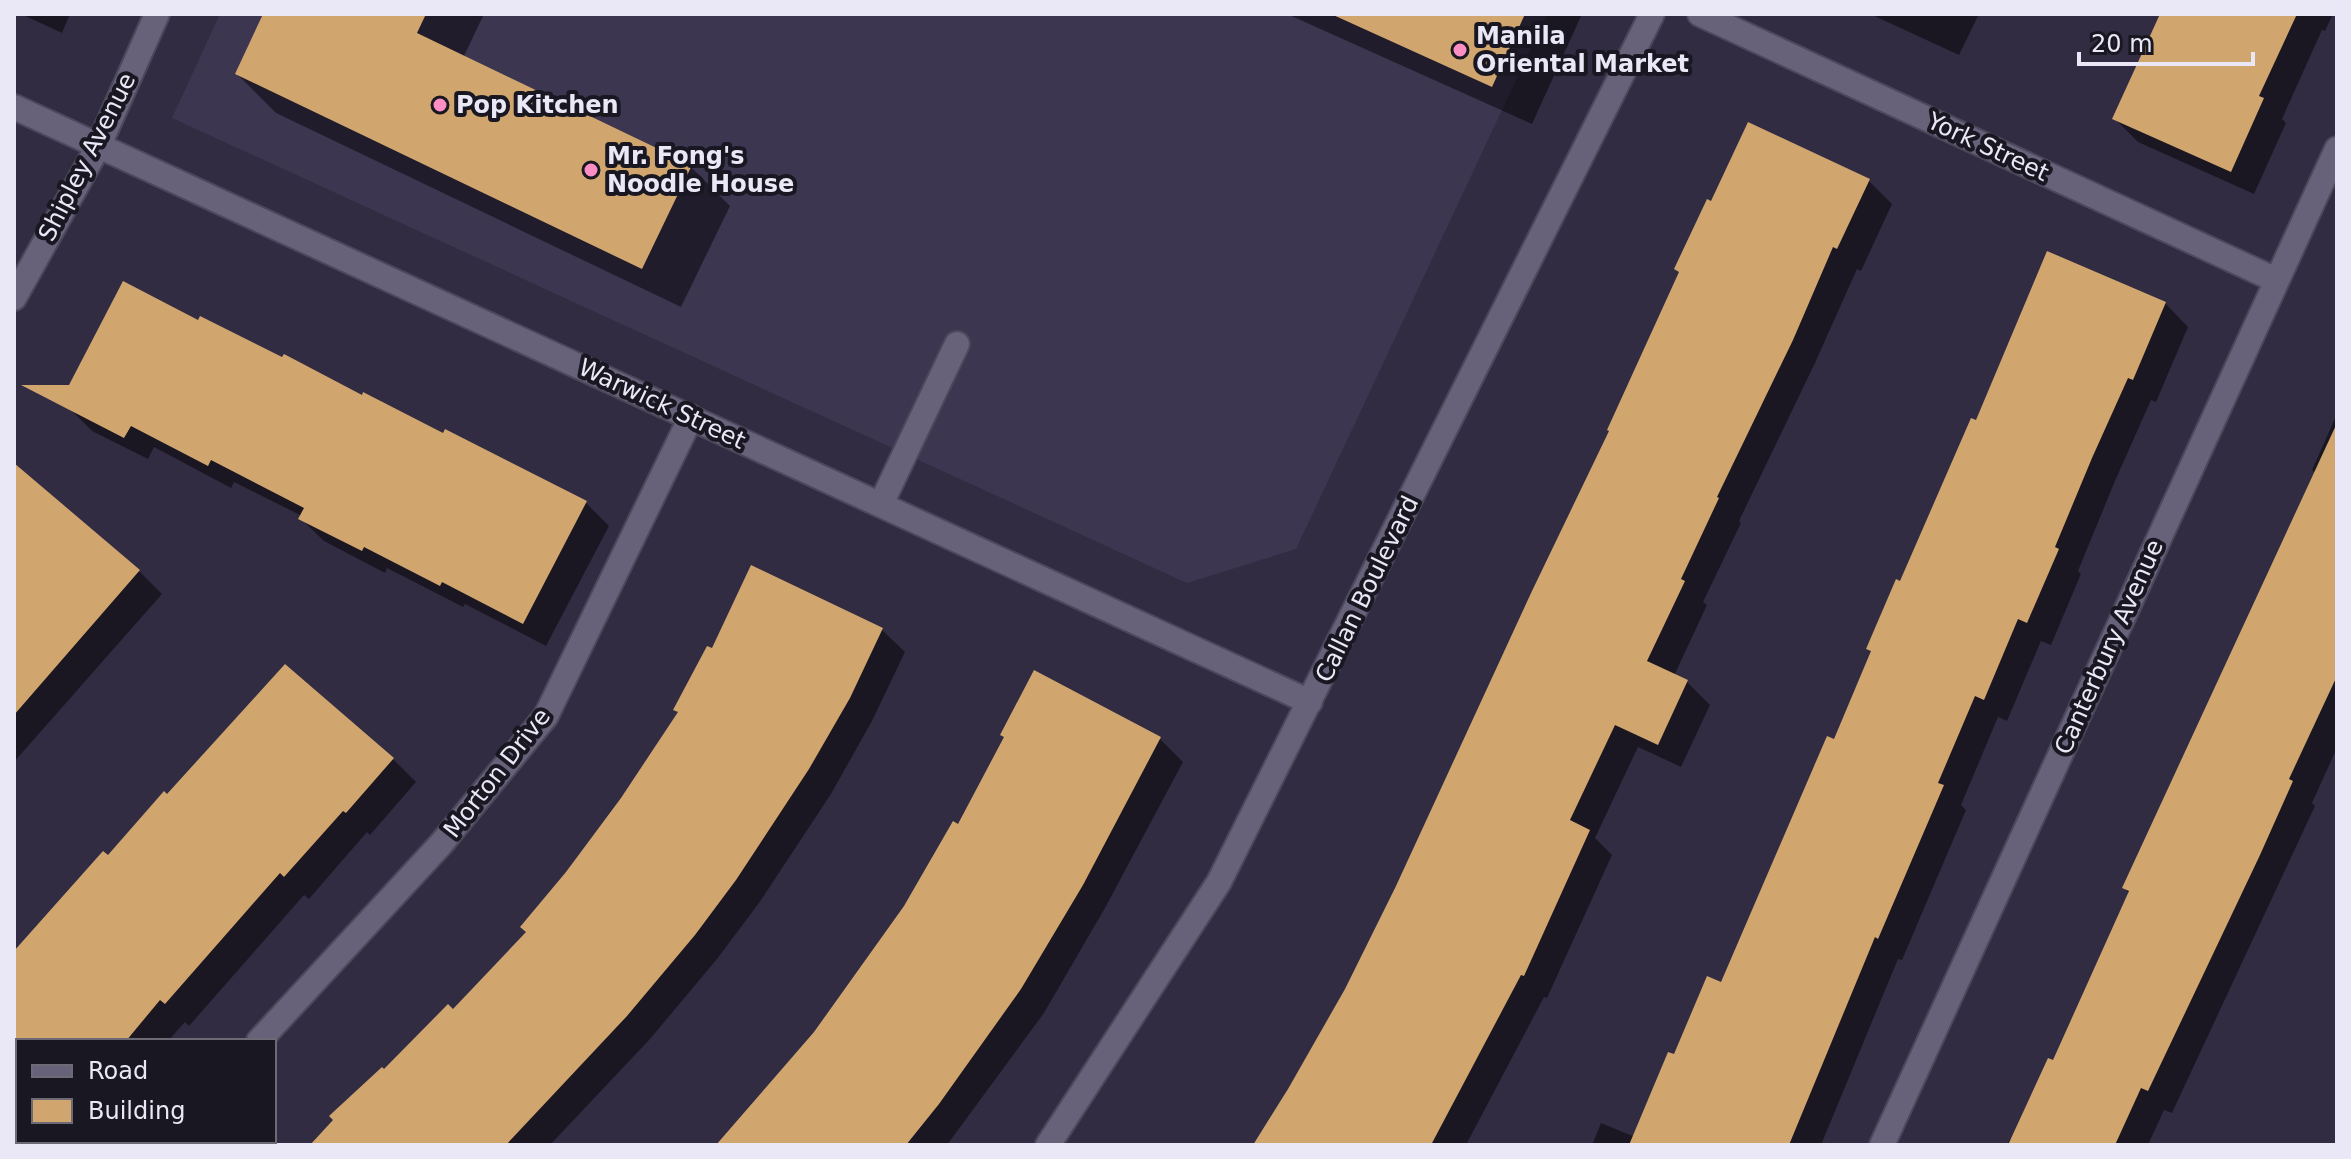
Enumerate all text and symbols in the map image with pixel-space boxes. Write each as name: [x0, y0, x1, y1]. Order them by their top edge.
scale bar: [2079, 16, 2253, 66]
place label: Manila Oriental Market: [1476, 22, 1689, 78]
text: 20 m: [2091, 30, 2153, 58]
marker: Manila Oriental Market: [1451, 41, 1469, 59]
street label: Shipley Avenue: [33, 68, 141, 246]
place label: Pop Kitchen: [456, 91, 619, 119]
marker: Pop Kitchen: [431, 96, 449, 114]
street label: York Street: [1922, 106, 2053, 187]
place label: Mr. Fong's Noodle House: [607, 142, 794, 198]
marker: Mr. Fong's Noodle House: [582, 161, 600, 179]
street label: Warwick Street: [574, 353, 750, 455]
street label: Callan Boulevard: [1310, 491, 1424, 687]
street label: Canterbury Avenue: [2049, 535, 2169, 759]
street label: Morton Drive: [438, 703, 556, 843]
legend: [16, 1039, 276, 1143]
text: Road: [88, 1057, 148, 1085]
text: Building: [88, 1097, 185, 1125]

